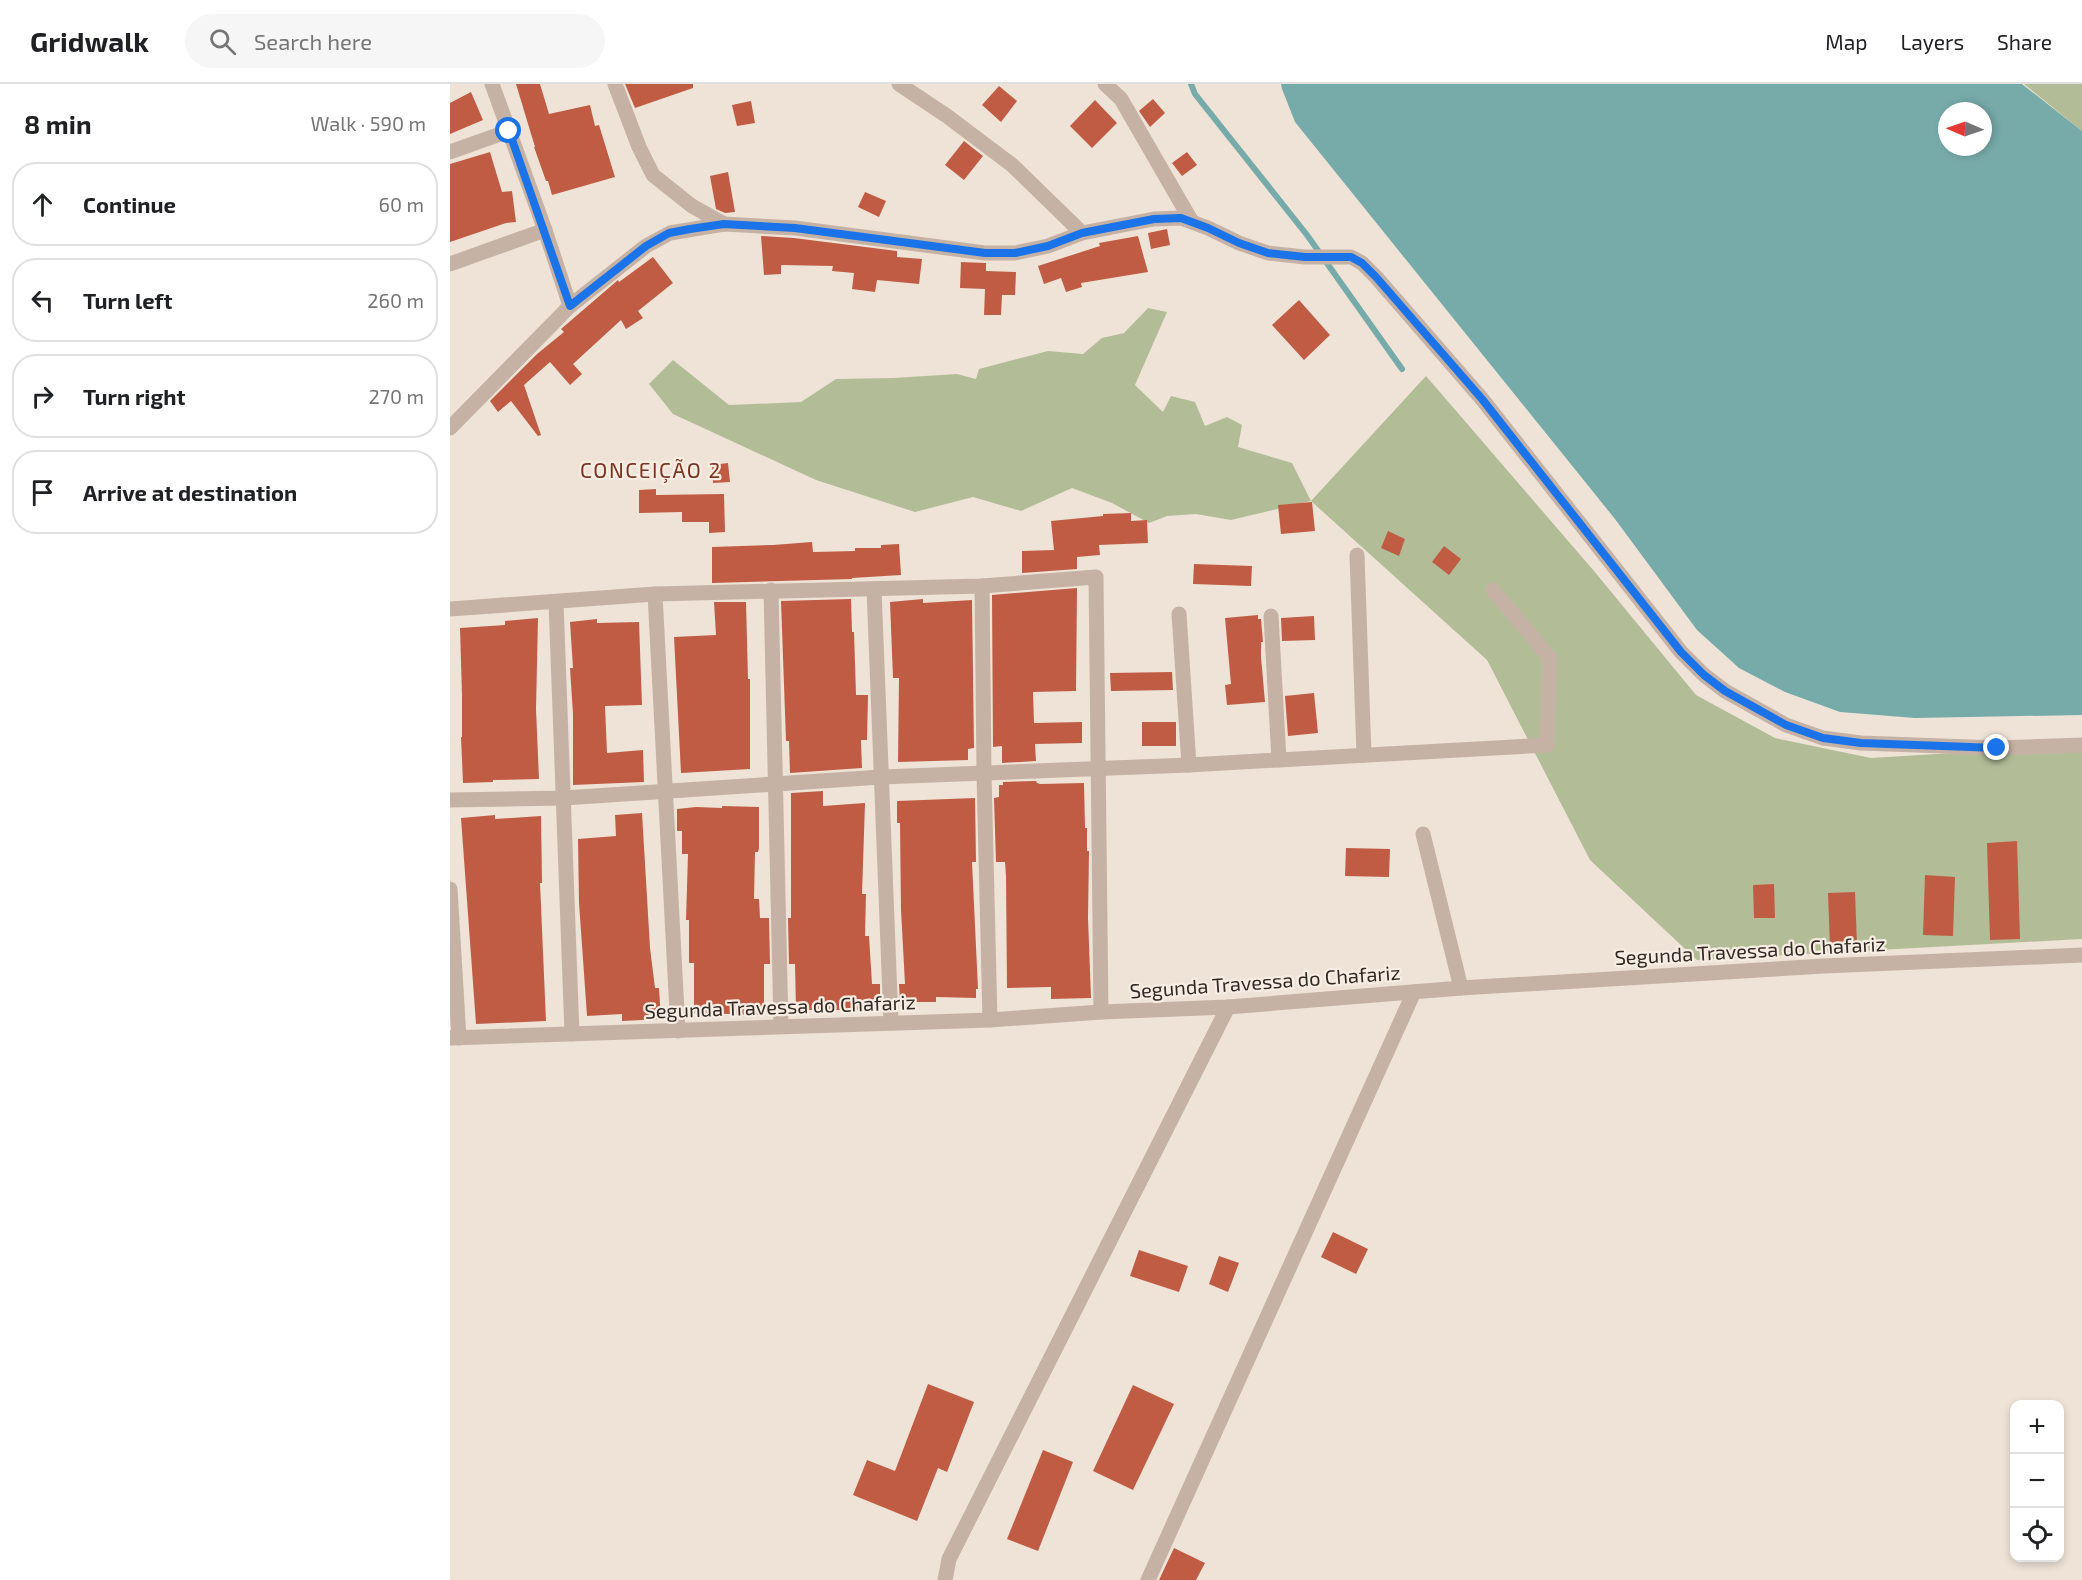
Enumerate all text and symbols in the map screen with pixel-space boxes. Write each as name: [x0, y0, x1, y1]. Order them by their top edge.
search box: [185, 14, 605, 68]
text: Gridwalk: [30, 24, 149, 58]
icon: search: [206, 25, 239, 58]
text: Search here: [254, 28, 372, 54]
text: Map: [1825, 29, 1867, 54]
text: Layers: [1900, 29, 1964, 54]
text: Share: [1997, 29, 2052, 54]
north arrow: [1938, 102, 1992, 156]
text: 8 min: [24, 108, 92, 139]
text: Walk · 590 m: [311, 111, 426, 135]
route start: [495, 117, 521, 143]
icon: ahead: [26, 188, 59, 221]
text: Continue: [83, 191, 176, 217]
text: 60 m: [379, 192, 424, 216]
icon: left: [26, 284, 59, 317]
text: Turn left: [83, 287, 172, 313]
text: 260 m: [367, 288, 424, 312]
icon: right: [26, 380, 59, 413]
text: Turn right: [83, 383, 185, 409]
text: 270 m: [368, 384, 424, 408]
district label: CONCEIÇÃO 2: [580, 457, 722, 484]
icon: arrive: [26, 476, 59, 509]
text: Arrive at destination: [83, 479, 297, 505]
route end: [1983, 734, 2009, 760]
street label: Segunda Travessa do Chafariz: [1614, 931, 1886, 969]
street label: Segunda Travessa do Chafariz: [1129, 960, 1401, 1002]
street label: Segunda Travessa do Chafariz: [644, 989, 916, 1023]
map controls: [2010, 1400, 2064, 1562]
button: +: [2010, 1400, 2064, 1454]
button: −: [2010, 1454, 2064, 1508]
button: locate: [2010, 1508, 2064, 1562]

